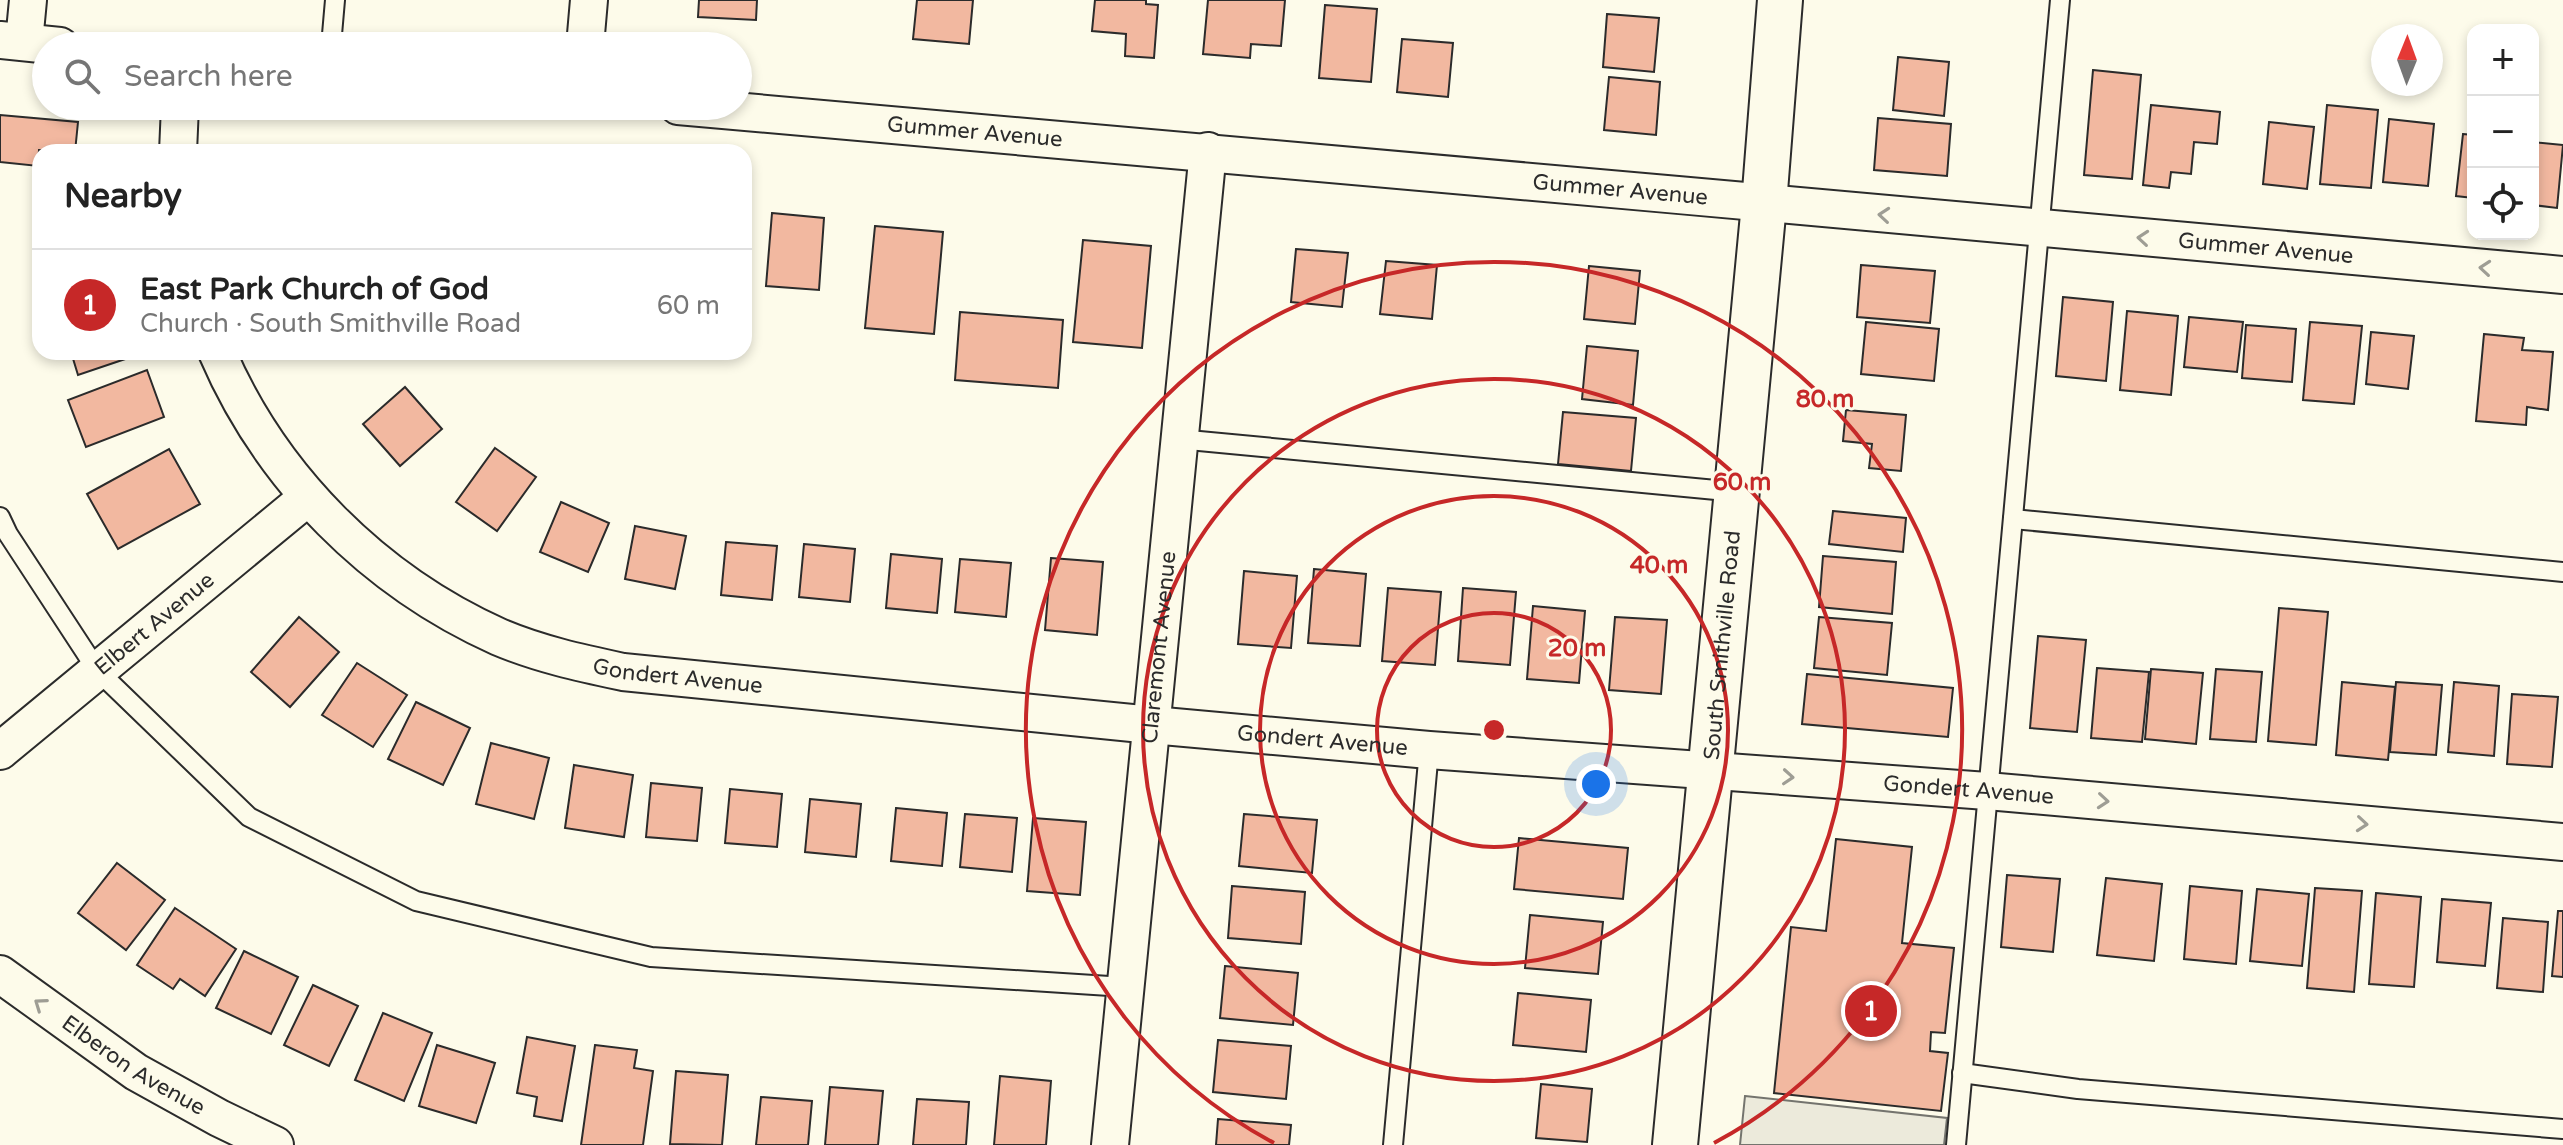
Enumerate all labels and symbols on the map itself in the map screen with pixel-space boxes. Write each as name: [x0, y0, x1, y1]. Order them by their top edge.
north arrow: [2371, 24, 2443, 96]
street label: Gummer Avenue: [886, 111, 1064, 153]
street label: Gummer Avenue: [1532, 169, 1709, 211]
one-way arrow: [1877, 206, 1890, 223]
street label: Gummer Avenue: [2177, 227, 2354, 269]
one-way arrow: [2136, 229, 2149, 246]
one-way arrow: [2478, 260, 2491, 277]
text: 80 m: [1796, 385, 1854, 414]
text: 60 m: [1713, 468, 1771, 497]
street label: South Smithville Road: [1698, 529, 1746, 761]
street label: Claremont Avenue: [1137, 550, 1181, 745]
text: 40 m: [1630, 551, 1688, 580]
street label: Elbert Avenue: [89, 567, 219, 681]
text: 20 m: [1548, 634, 1606, 663]
street label: Gondert Avenue: [590, 653, 764, 699]
centre of rings: [1480, 716, 1508, 744]
street label: Gondert Avenue: [1236, 720, 1409, 761]
your location: [1576, 764, 1616, 804]
one-way arrow: [1782, 768, 1795, 785]
street label: Gondert Avenue: [1882, 770, 2055, 810]
one-way arrow: [2097, 792, 2110, 809]
one-way arrow: [2356, 815, 2369, 832]
pin: 1: [1845, 981, 1897, 1041]
one-way arrow: [35, 999, 49, 1014]
street label: Elberon Avenue: [57, 1010, 210, 1121]

